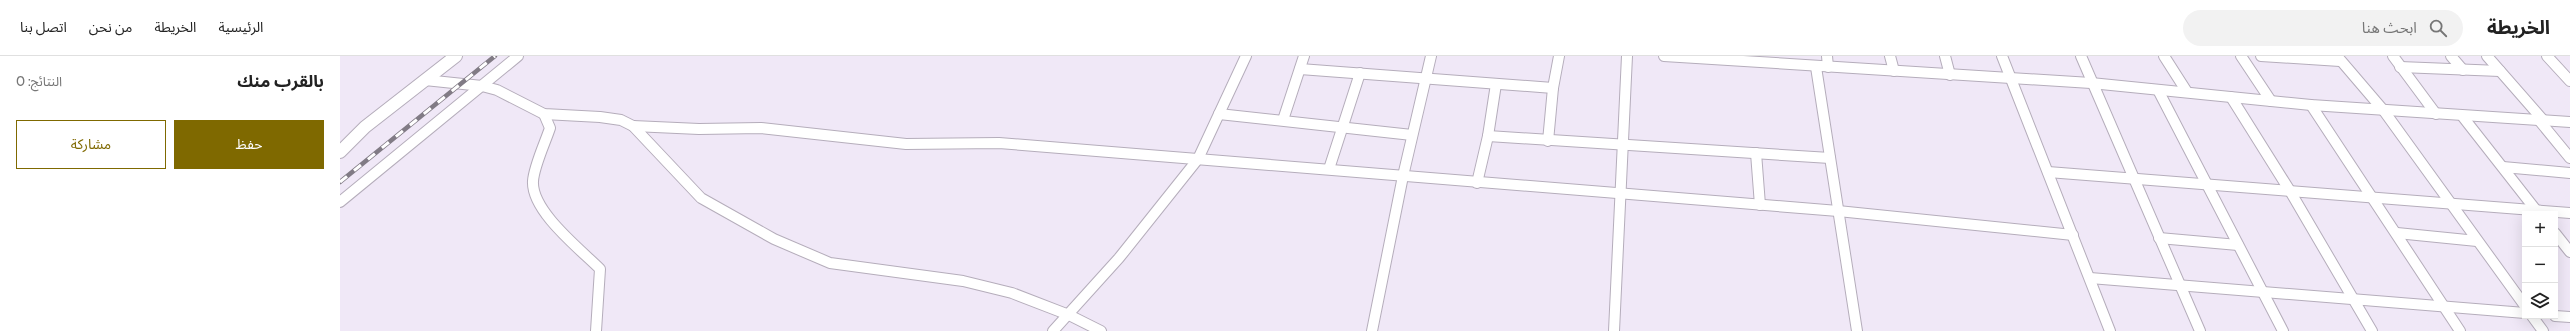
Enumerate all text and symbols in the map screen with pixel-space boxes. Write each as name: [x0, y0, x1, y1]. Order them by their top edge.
search box: [2183, 10, 2463, 46]
text: الخريطة: [2487, 16, 2550, 39]
icon: search: [2427, 17, 2449, 39]
text: اتصل بنا: [20, 18, 67, 36]
text: من نحن: [89, 18, 132, 36]
text: الخريطة: [154, 18, 196, 36]
text: الرئيسية: [218, 18, 263, 36]
text: ابحث هنا: [2362, 19, 2417, 37]
text: بالقرب منك: [237, 71, 324, 91]
text: النتائج: 0: [16, 73, 62, 89]
button: مشاركة: [16, 120, 166, 169]
button: حفظ: [174, 120, 324, 169]
map controls: [2522, 211, 2558, 319]
button: +: [2522, 211, 2558, 247]
button: −: [2522, 247, 2558, 283]
button: layers: [2522, 283, 2558, 319]

